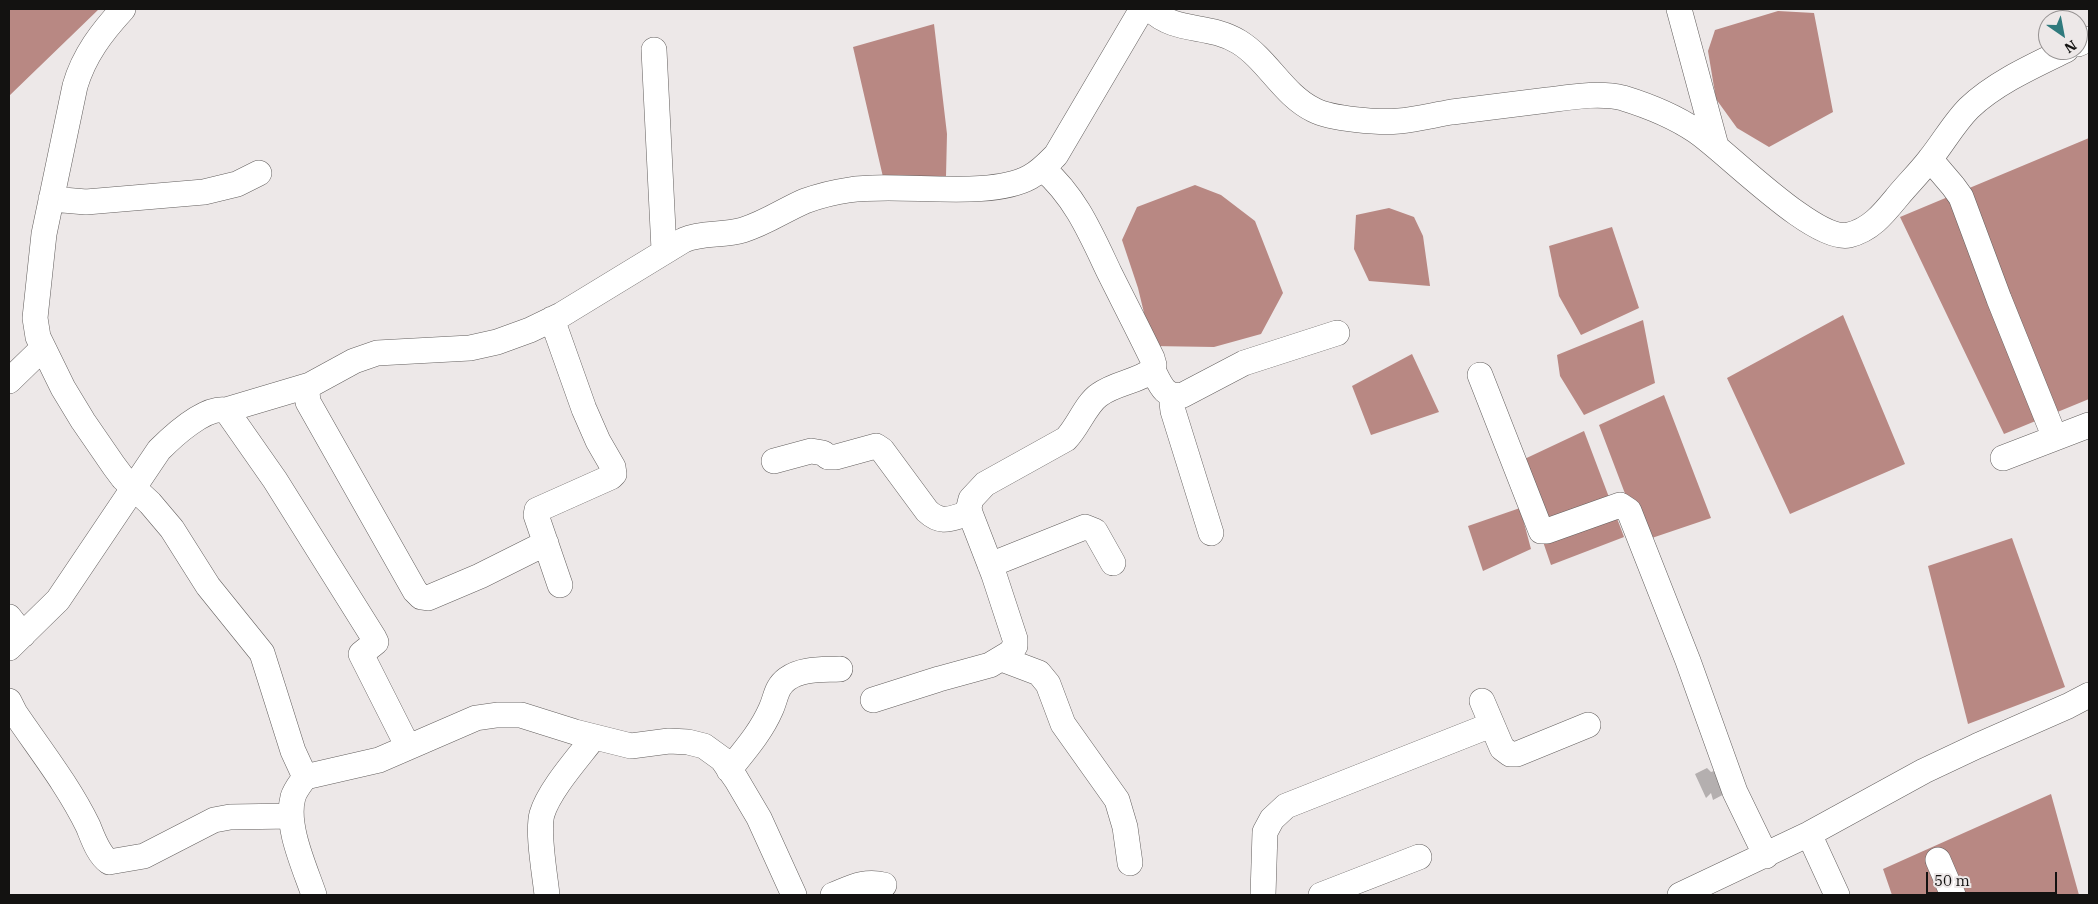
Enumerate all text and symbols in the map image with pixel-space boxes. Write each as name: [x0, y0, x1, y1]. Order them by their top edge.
north arrow: [2038, 10, 2088, 60]
text: N: [2061, 36, 2080, 57]
scale bar: [1928, 862, 2059, 894]
text: 50 m: [1934, 871, 1970, 890]

